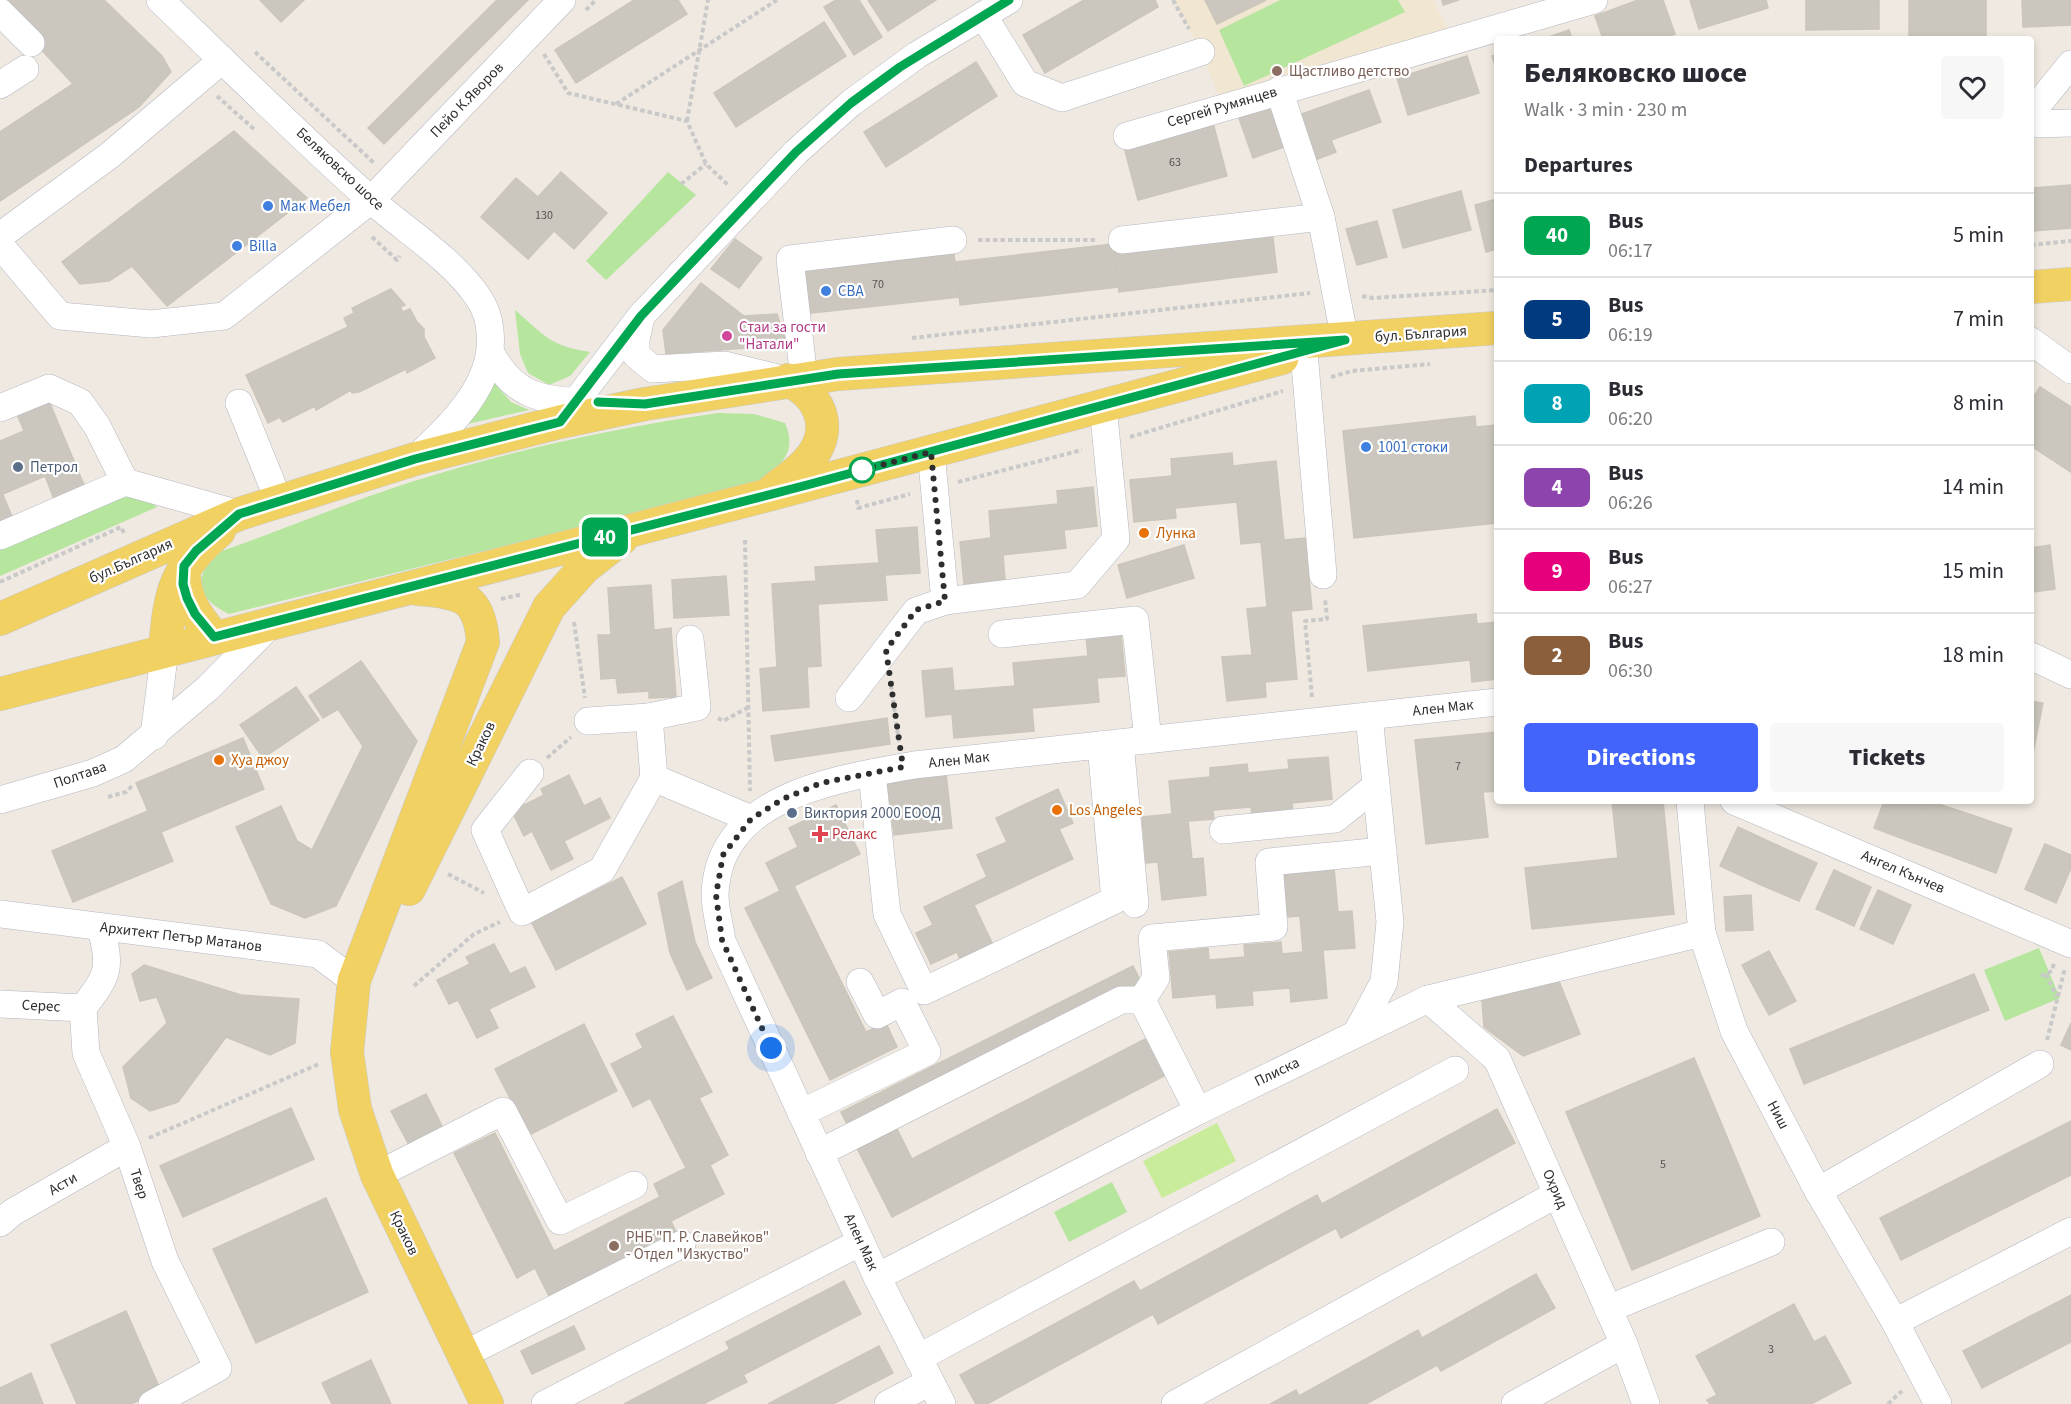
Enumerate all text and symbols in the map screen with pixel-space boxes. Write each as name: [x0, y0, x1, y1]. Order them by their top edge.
text: Беляковско шосе: [1524, 53, 1747, 93]
button: heart: [1941, 56, 2004, 119]
street label: Пейо К.Яворов: [426, 57, 509, 142]
place label: Щастливо детство: [1289, 61, 1409, 82]
marker: Щастливо детство: [1270, 64, 1284, 78]
street label: Сергей Румянцев: [1165, 81, 1280, 133]
text: Walk · 3 min · 230 m: [1524, 96, 1687, 124]
street label: Беляковско шосе: [291, 123, 389, 215]
text: Departures: [1524, 149, 1633, 181]
house number: 63: [1169, 154, 1181, 171]
place label: Мак Мебел: [280, 196, 351, 217]
marker: Мак Мебел: [261, 199, 275, 213]
text: Bus: [1608, 205, 1644, 237]
house number: 130: [535, 207, 553, 224]
text: 5 min: [1953, 219, 2004, 251]
text: 40: [1546, 220, 1568, 250]
place label: Billa: [249, 236, 277, 257]
text: 06:17: [1608, 237, 1653, 265]
marker: Billa: [230, 239, 244, 253]
house number: 70: [872, 276, 884, 293]
place label: CBA: [838, 281, 864, 302]
marker: CBA: [819, 284, 833, 298]
text: Bus: [1608, 289, 1644, 321]
text: 7 min: [1953, 303, 2004, 335]
text: 5: [1551, 304, 1563, 334]
place label: Стаи за гости "Натали": [739, 317, 826, 355]
street label: бул. България: [1374, 320, 1468, 348]
text: 06:19: [1608, 321, 1653, 349]
marker: Стаи за гости "Натали": [720, 329, 734, 343]
text: Bus: [1608, 373, 1644, 405]
text: 8 min: [1953, 387, 2004, 419]
text: 8: [1551, 388, 1563, 418]
text: 06:20: [1608, 405, 1653, 433]
place label: 1001 стоки: [1378, 437, 1448, 458]
marker: 1001 стоки: [1359, 440, 1373, 454]
place label: Петрол: [30, 457, 78, 478]
unlabelled marker: [849, 457, 875, 483]
text: Bus: [1608, 457, 1644, 489]
marker: Петрол: [11, 460, 25, 474]
text: 14 min: [1942, 471, 2004, 503]
text: 4: [1551, 472, 1563, 502]
text: 06:26: [1608, 489, 1653, 517]
line badge: 40: [578, 518, 632, 556]
text: 40: [594, 522, 616, 552]
place label: Лунка: [1156, 523, 1196, 544]
marker: Лунка: [1137, 526, 1151, 540]
street label: бул.България: [86, 533, 176, 589]
text: Bus: [1608, 541, 1644, 573]
text: 15 min: [1942, 555, 2004, 587]
text: 9: [1551, 556, 1563, 586]
text: 06:27: [1608, 573, 1653, 601]
text: Bus: [1608, 625, 1644, 657]
text: 18 min: [1942, 639, 2004, 671]
text: 2: [1551, 640, 1563, 670]
text: 06:30: [1608, 657, 1653, 685]
street label: Ален Мак: [1411, 694, 1475, 722]
street label: Краков: [461, 718, 501, 770]
button: Directions: [1524, 723, 1758, 792]
button: Tickets: [1770, 723, 2004, 792]
street label: Ален Мак: [927, 746, 991, 774]
place label: Хуа джоу: [231, 750, 289, 771]
marker: Хуа джоу: [212, 753, 226, 767]
street label: Полтава: [51, 756, 109, 794]
house number: 7: [1455, 758, 1461, 775]
place label: Los Angeles: [1069, 800, 1142, 821]
place label: Виктория 2000 ЕООД: [804, 803, 941, 824]
marker: Los Angeles: [1050, 803, 1064, 817]
marker: Виктория 2000 ЕООД: [785, 806, 799, 820]
place label: Релакс: [832, 824, 877, 845]
marker: Релакс: [813, 827, 827, 841]
street label: Ангел Кънчев: [1858, 845, 1948, 899]
street label: Архитект Петър Матанов: [99, 917, 264, 957]
street label: Серес: [21, 995, 61, 1018]
your location: [756, 1033, 786, 1063]
street label: Плиска: [1251, 1052, 1303, 1092]
street label: Ниш: [1762, 1097, 1794, 1133]
house number: 5: [1660, 1156, 1666, 1173]
street label: Твер: [124, 1166, 154, 1202]
street label: Охрид: [1537, 1166, 1573, 1212]
street label: Асти: [45, 1167, 81, 1201]
street label: Краков: [384, 1207, 424, 1259]
street label: Ален Мак: [839, 1210, 884, 1275]
place label: РНБ "П. Р. Славейков" - Отдел "Изкуство": [626, 1227, 769, 1265]
marker: РНБ "П. Р. Славейков" - Отдел "Изкуство": [607, 1239, 621, 1253]
house number: 3: [1768, 1341, 1774, 1358]

